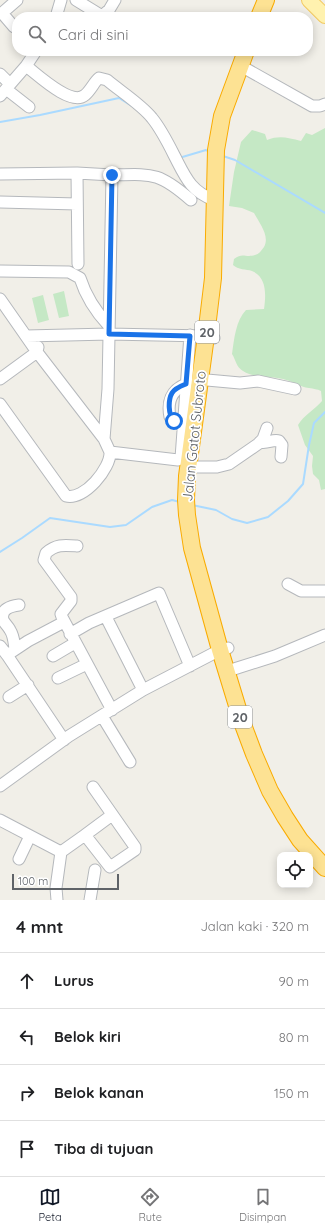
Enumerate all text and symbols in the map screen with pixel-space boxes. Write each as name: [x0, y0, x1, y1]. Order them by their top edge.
search box: [12, 12, 313, 56]
icon: search: [26, 23, 48, 45]
text: Cari di sini: [58, 25, 129, 44]
route end: [103, 166, 121, 184]
road number: 20: [195, 321, 219, 343]
street label: Jalan Gatot Subroto: [178, 370, 210, 502]
route start: [165, 412, 183, 430]
road number: 20: [228, 706, 252, 728]
map controls: [277, 852, 313, 888]
button: locate: [277, 852, 313, 888]
scale bar: [12, 872, 119, 891]
text: 100 m: [18, 874, 48, 888]
text: 4 mnt: [16, 916, 64, 937]
text: Jalan kaki · 320 m: [200, 918, 309, 934]
icon: ahead: [16, 970, 38, 992]
text: Lurus: [54, 971, 94, 990]
text: 90 m: [279, 973, 309, 989]
icon: left: [16, 1026, 38, 1048]
text: Belok kiri: [54, 1027, 121, 1046]
text: 80 m: [279, 1029, 309, 1045]
icon: right: [16, 1082, 38, 1104]
text: Belok kanan: [54, 1083, 144, 1102]
text: 150 m: [274, 1085, 309, 1101]
icon: arrive: [16, 1138, 38, 1160]
text: Tiba di tujuan: [54, 1139, 153, 1158]
tab: Peta: [39, 1186, 62, 1224]
tab: Rute: [139, 1186, 162, 1224]
tab: Disimpan: [239, 1186, 286, 1224]

